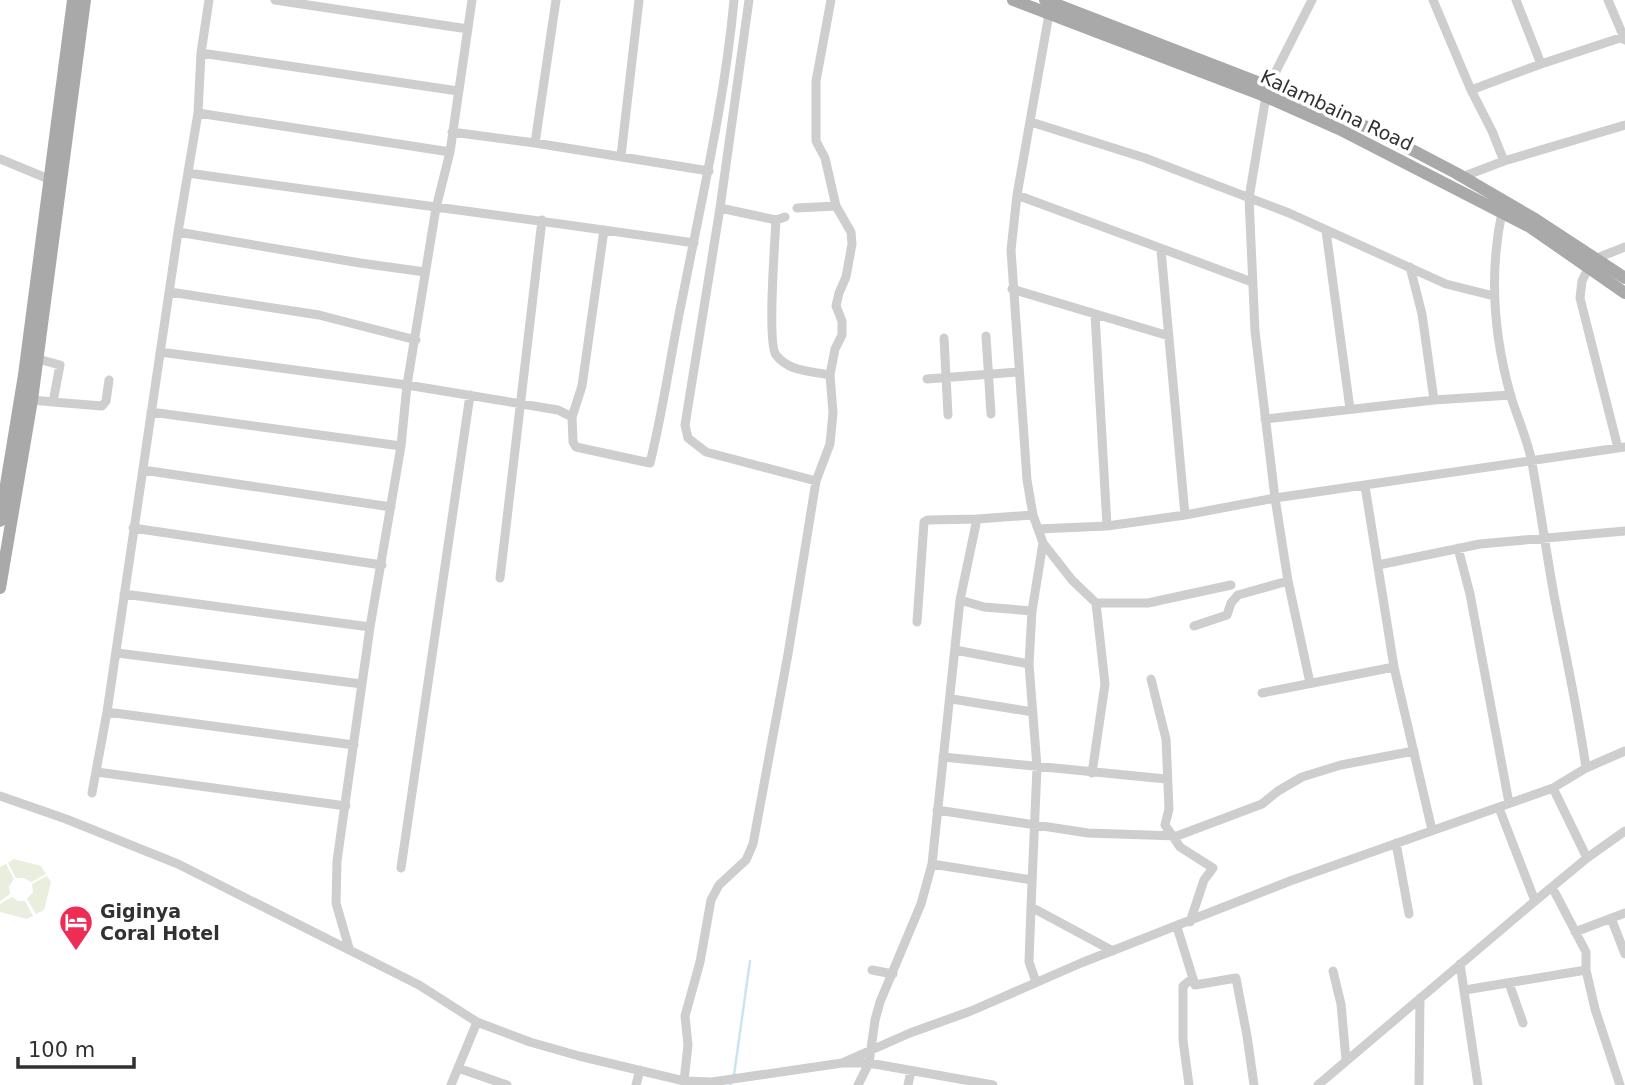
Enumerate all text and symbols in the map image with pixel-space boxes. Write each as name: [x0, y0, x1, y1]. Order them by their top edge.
street label: Kalambaina Road: [1257, 65, 1417, 155]
place label: Giginya Coral Hotel: [100, 900, 220, 944]
hotel icon: Giginya Coral Hotel: [57, 903, 95, 952]
scale bar: [18, 1026, 133, 1070]
text: 100 m: [28, 1038, 95, 1062]

